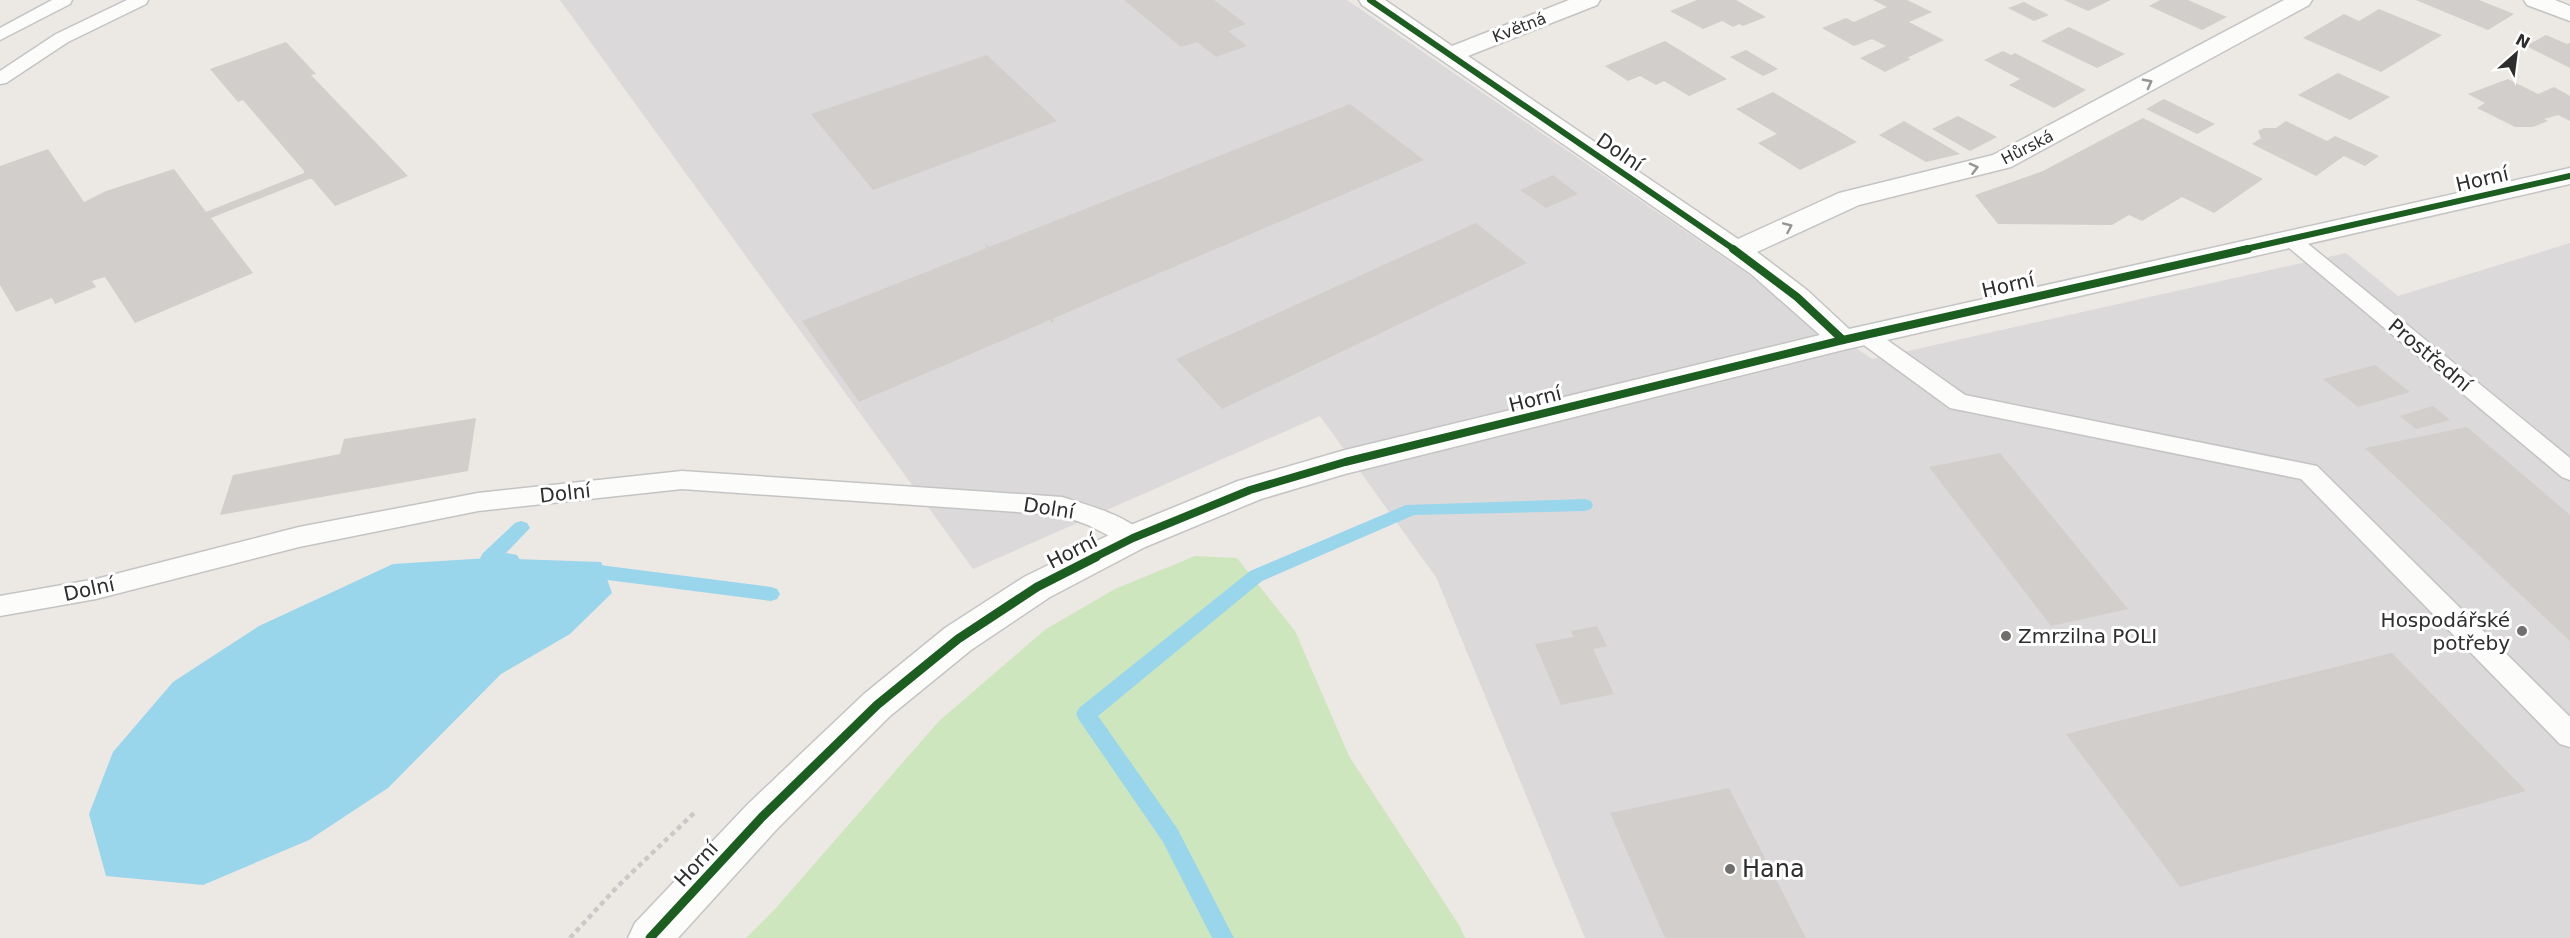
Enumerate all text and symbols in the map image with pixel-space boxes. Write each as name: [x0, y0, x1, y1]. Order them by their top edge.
street label: Květná: [1490, 9, 1549, 46]
north arrow: [2486, 24, 2546, 84]
text: N: [2512, 30, 2533, 53]
one-way arrow: [2142, 79, 2152, 90]
street label: Hůrská: [1998, 126, 2056, 169]
street label: Dolní: [1592, 128, 1649, 177]
street label: Horní: [2453, 161, 2512, 197]
one-way arrow: [1968, 163, 1978, 176]
one-way arrow: [1782, 222, 1793, 234]
street label: Horní: [1979, 267, 2038, 303]
street label: Prostřední: [2384, 313, 2478, 398]
street label: Horní: [1506, 381, 1565, 417]
street label: Dolní: [538, 478, 593, 508]
street label: Dolní: [1022, 492, 1078, 524]
street label: Horní: [1043, 528, 1103, 574]
street label: Dolní: [61, 572, 118, 606]
place label: Hospodářské potřeby: [2381, 608, 2510, 655]
place label: Zmrzilna POLI: [2018, 624, 2157, 648]
marker: Hospodářské potřeby: [2515, 624, 2529, 638]
marker: Zmrzilna POLI: [1999, 629, 2013, 643]
street label: Horní: [669, 835, 724, 892]
place label: Hana: [1742, 855, 1805, 883]
marker: Hana: [1723, 862, 1737, 876]

